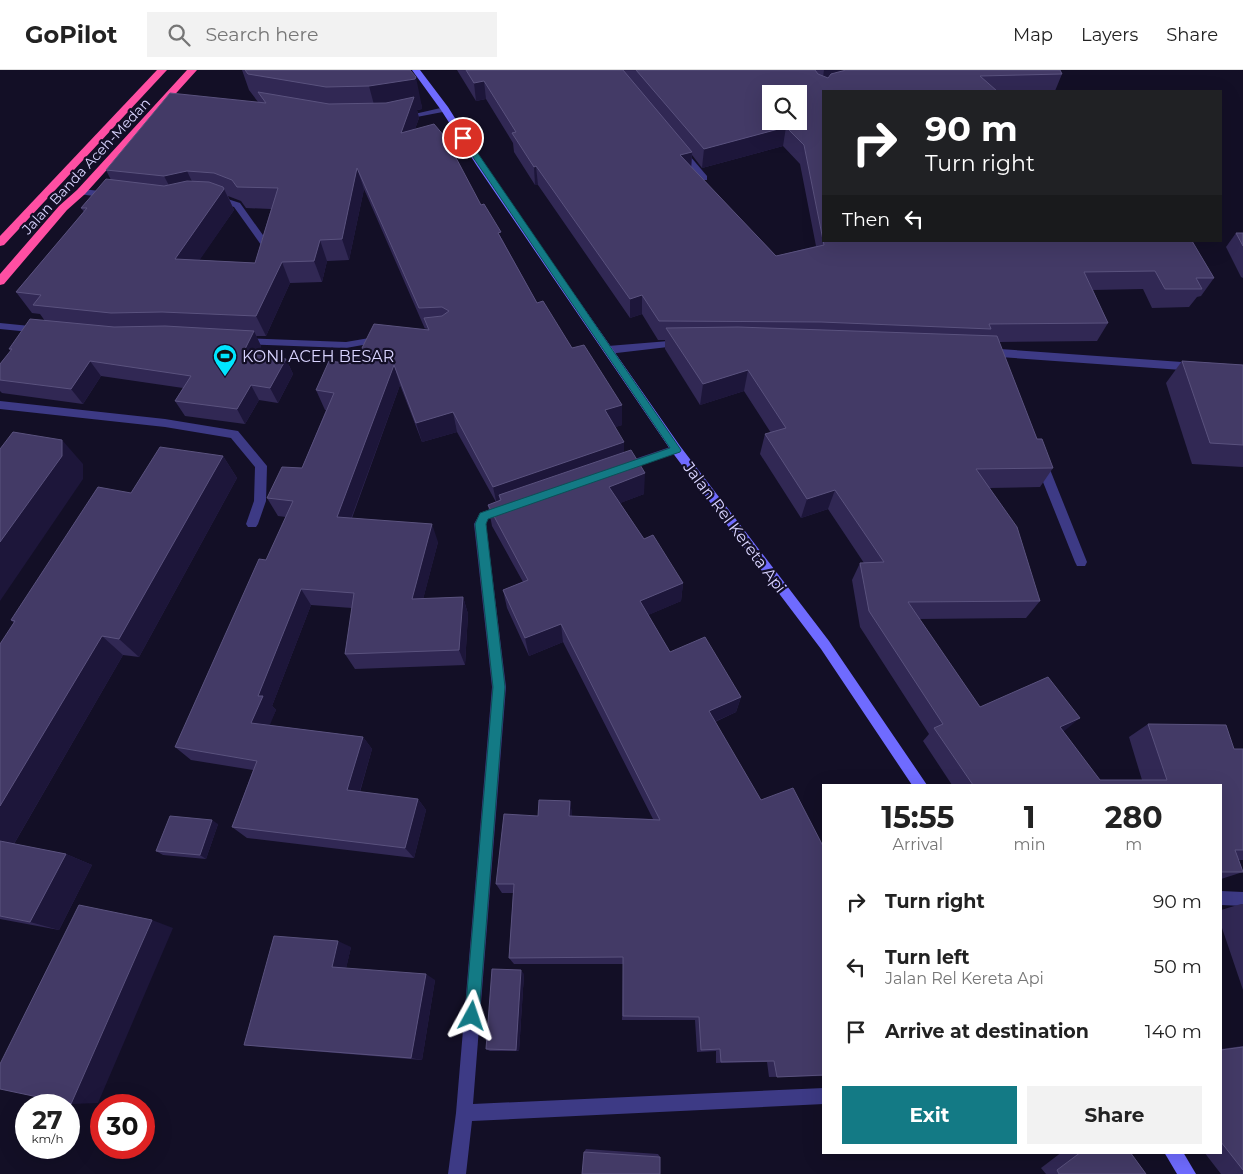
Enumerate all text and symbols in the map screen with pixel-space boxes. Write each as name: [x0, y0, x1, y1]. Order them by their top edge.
search box: [147, 12, 497, 57]
text: GoPilot: [25, 20, 117, 49]
icon: search: [165, 21, 193, 49]
text: Search here: [205, 23, 318, 46]
text: Map: [1013, 24, 1053, 46]
text: Layers: [1081, 24, 1138, 46]
text: Share: [1166, 24, 1218, 46]
map controls: [762, 85, 807, 130]
button: search: [762, 85, 807, 130]
street label: Jalan Banda Aceh-Medan: [17, 94, 154, 239]
text: 90 m: [925, 107, 1018, 150]
icon: right: [842, 110, 907, 175]
pin: [442, 117, 484, 159]
icon: arrive: [449, 124, 477, 152]
text: Turn right: [925, 150, 1035, 177]
icon: left: [900, 205, 928, 233]
text: Then: [842, 208, 890, 231]
sports icon: KONI ACEH BESAR: [212, 343, 238, 377]
place label: KONI ACEH BESAR: [242, 347, 394, 366]
street label: Jalan Rel Kereta Api: [679, 457, 790, 596]
text: 15:55: [881, 799, 954, 836]
text: 1: [1024, 799, 1035, 836]
text: 280: [1105, 799, 1163, 836]
text: Arrival: [893, 835, 943, 854]
text: min: [1014, 835, 1046, 854]
text: m: [1125, 835, 1142, 854]
icon: right: [842, 888, 870, 916]
text: Turn right: [885, 890, 985, 913]
text: 90 m: [1153, 890, 1202, 913]
text: Turn left: [885, 946, 970, 969]
icon: left: [842, 953, 870, 981]
text: 50 m: [1154, 955, 1202, 978]
text: Jalan Rel Kereta Api: [885, 969, 1044, 988]
position arrow: [445, 989, 497, 1041]
icon: arrive: [842, 1018, 870, 1046]
text: Arrive at destination: [885, 1020, 1089, 1043]
text: 140 m: [1145, 1020, 1202, 1043]
button: Exit: [842, 1086, 1017, 1144]
button: Share: [1027, 1086, 1202, 1144]
speed limit sign: 30: [90, 1094, 155, 1159]
text: 27: [32, 1105, 63, 1135]
text: km/h: [31, 1131, 64, 1146]

